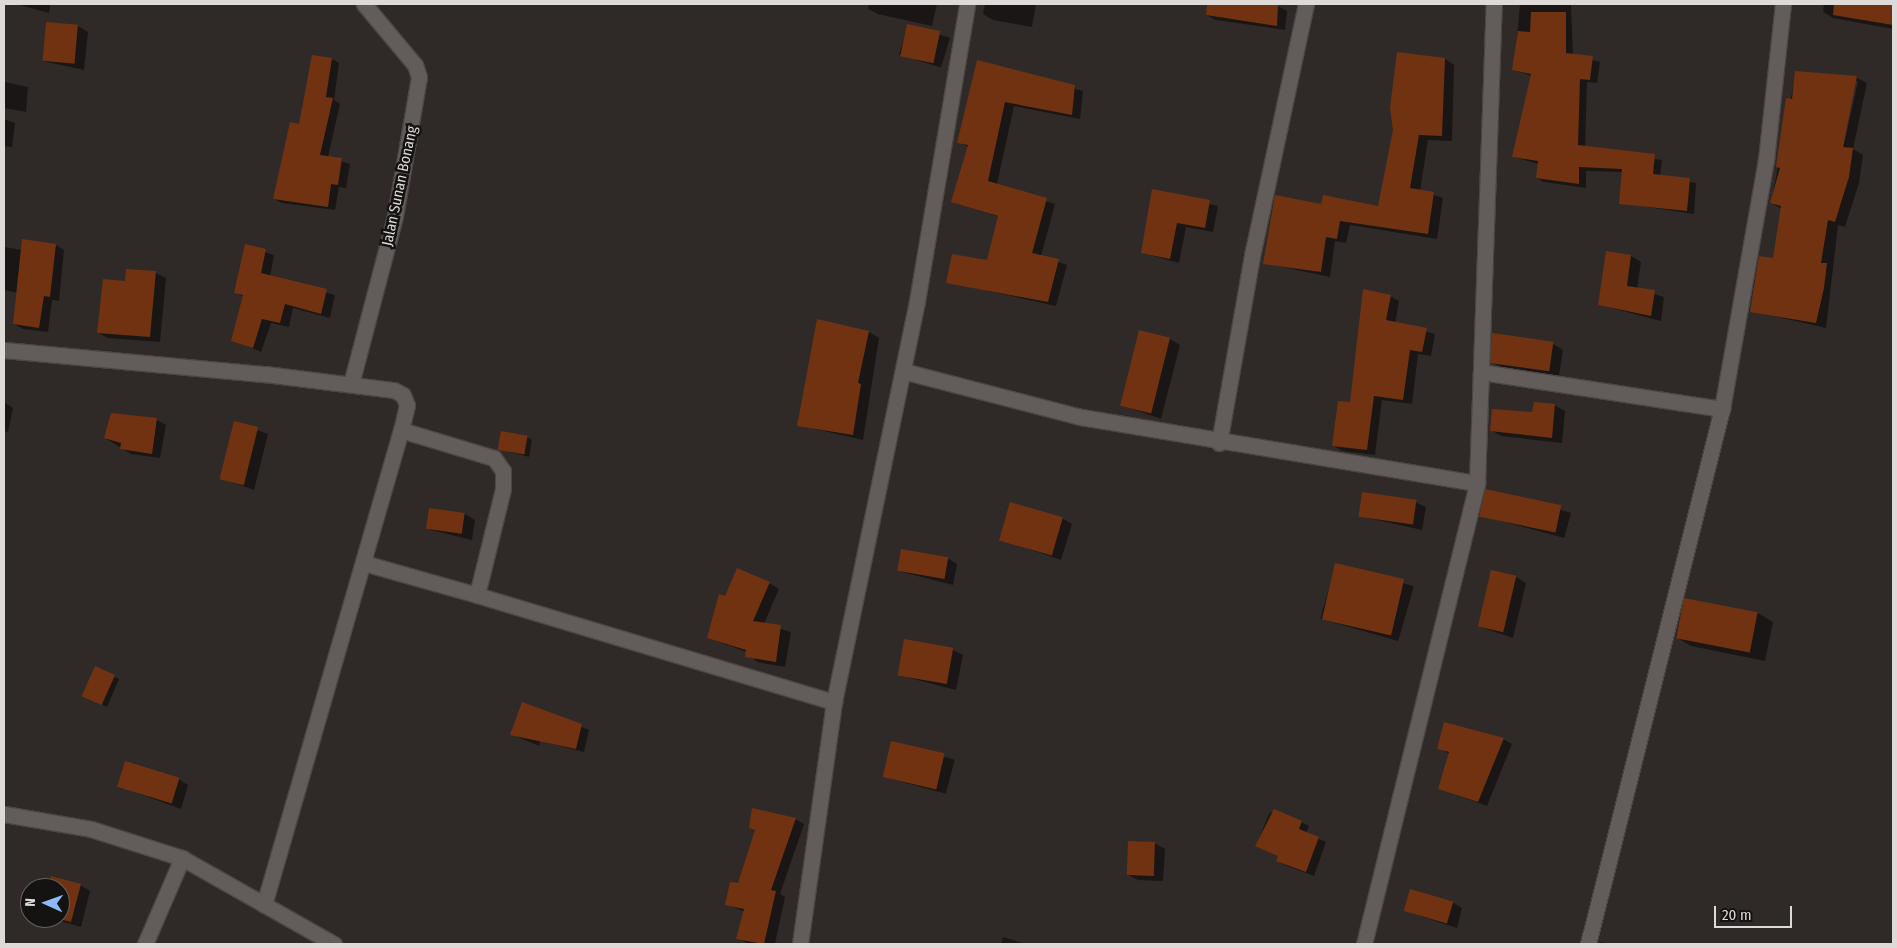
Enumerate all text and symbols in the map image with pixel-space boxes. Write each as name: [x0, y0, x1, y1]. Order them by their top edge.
street label: Jalan Sunan Bonang: [378, 124, 422, 248]
north arrow: [20, 878, 70, 928]
scale bar: [1717, 896, 1794, 928]
text: N: [22, 898, 39, 907]
text: 20 m: [1722, 906, 1752, 924]

